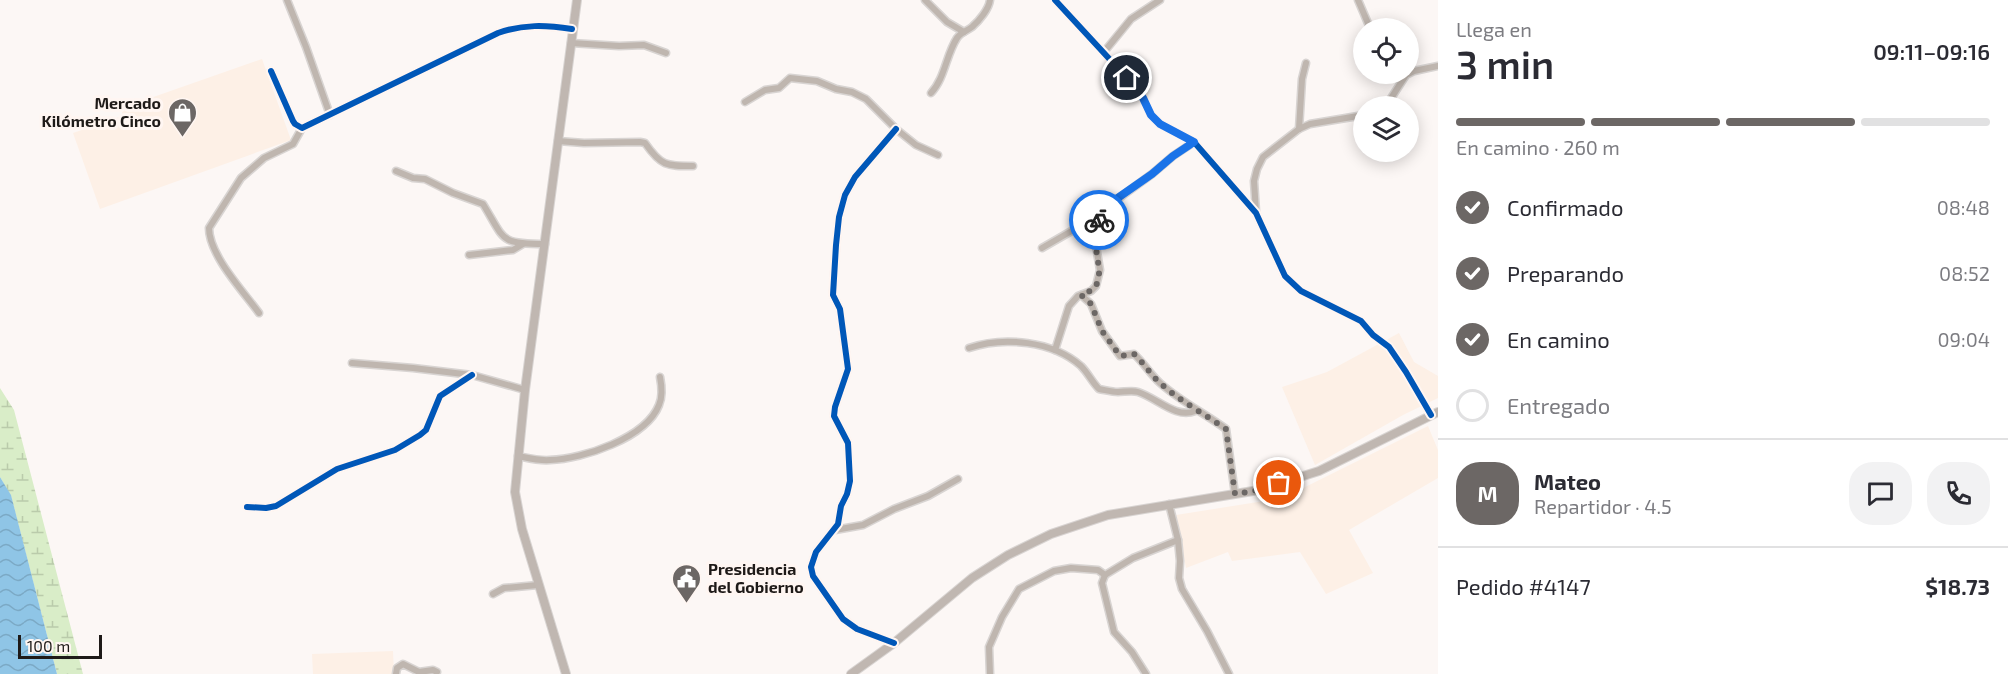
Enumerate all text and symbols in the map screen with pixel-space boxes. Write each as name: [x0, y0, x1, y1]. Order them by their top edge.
text: Llega en: [1456, 17, 1532, 41]
map controls: [1353, 18, 1419, 162]
button: locate: [1353, 18, 1419, 84]
text: 09:11–09:16: [1873, 38, 1990, 64]
text: 3 min: [1456, 40, 1554, 87]
pin: [1101, 52, 1152, 103]
icon: home: [1110, 61, 1143, 94]
place label: Mercado Kilómetro Cinco: [42, 93, 161, 130]
shop icon: Mercado Kilómetro Cinco: [166, 96, 198, 138]
button: layers: [1353, 96, 1419, 162]
text: En camino · 260 m: [1456, 135, 1620, 159]
courier: [1069, 190, 1129, 250]
icon: check: [1456, 191, 1489, 224]
text: Confirmado: [1507, 194, 1623, 220]
text: 08:48: [1937, 195, 1990, 219]
icon: bike: [1083, 204, 1116, 237]
icon: check: [1456, 257, 1489, 290]
text: Preparando: [1507, 260, 1624, 286]
text: 08:52: [1939, 261, 1990, 285]
icon: check: [1456, 323, 1489, 356]
text: En camino: [1507, 326, 1610, 352]
text: 09:04: [1937, 327, 1990, 351]
text: Entregado: [1507, 392, 1610, 418]
pin: [1253, 457, 1304, 508]
button: chat: [1849, 462, 1912, 525]
button: phone: [1927, 462, 1990, 525]
icon: bag: [1262, 466, 1295, 499]
text: Mateo: [1534, 468, 1601, 494]
text: M: [1477, 480, 1498, 506]
text: Repartidor · 4.5: [1534, 494, 1672, 518]
place label: Presidencia del Gobierno: [708, 559, 804, 596]
public building icon: Presidencia del Gobierno: [671, 562, 703, 604]
text: Pedido #4147: [1456, 573, 1591, 599]
text: $18.73: [1925, 573, 1990, 599]
scale bar: [18, 632, 102, 660]
text: 100 m: [27, 636, 70, 655]

